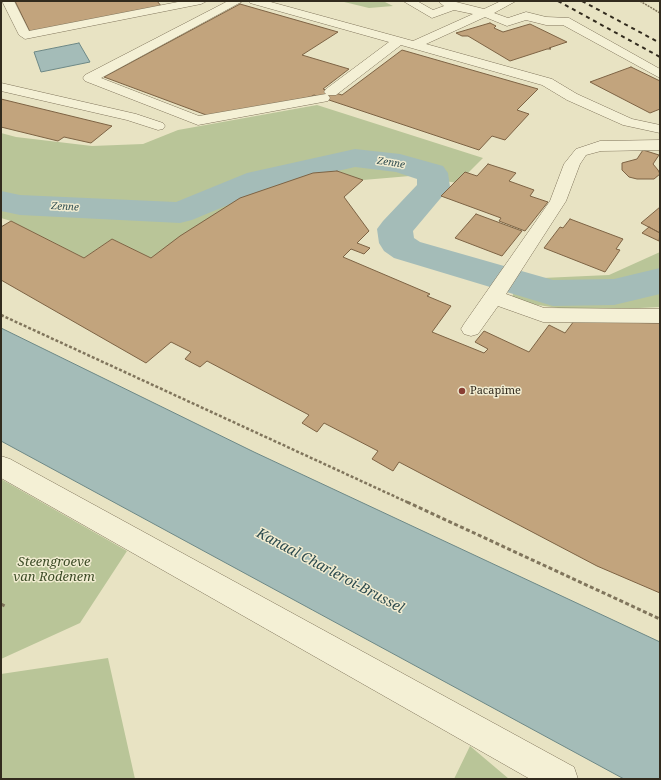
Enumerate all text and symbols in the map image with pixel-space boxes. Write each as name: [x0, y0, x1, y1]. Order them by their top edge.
water label: Zenne: [376, 155, 406, 171]
water label: Zenne: [51, 200, 79, 214]
place label: Pacapime: [470, 384, 521, 398]
marker: Pacapime: [457, 386, 467, 396]
water label: Kanaal Charleroi-Brussel: [253, 525, 407, 617]
park label: Steengroeve van Rodenem: [13, 554, 95, 585]

